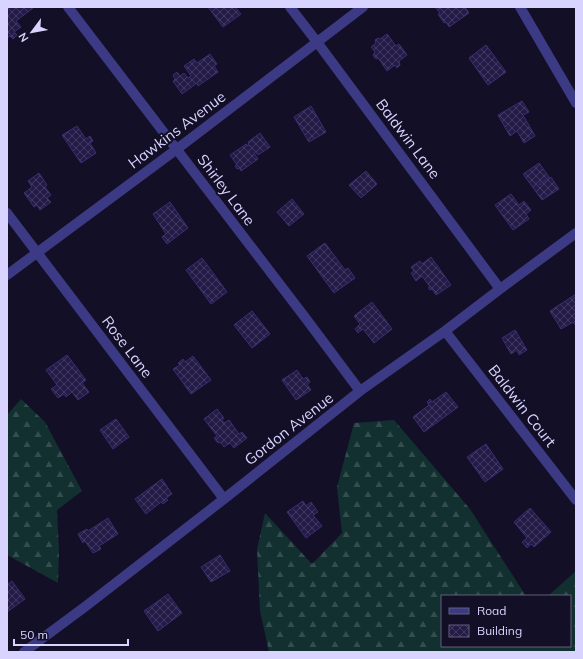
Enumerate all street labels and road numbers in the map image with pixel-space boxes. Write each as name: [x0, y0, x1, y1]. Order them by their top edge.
street label: Hawkins Avenue: [124, 87, 229, 172]
street label: Baldwin Lane: [372, 95, 445, 182]
street label: Shirley Lane: [193, 150, 260, 229]
street label: Rose Lane: [98, 312, 157, 381]
street label: Baldwin Court: [484, 361, 560, 451]
street label: Gordon Avenue: [241, 388, 337, 469]

